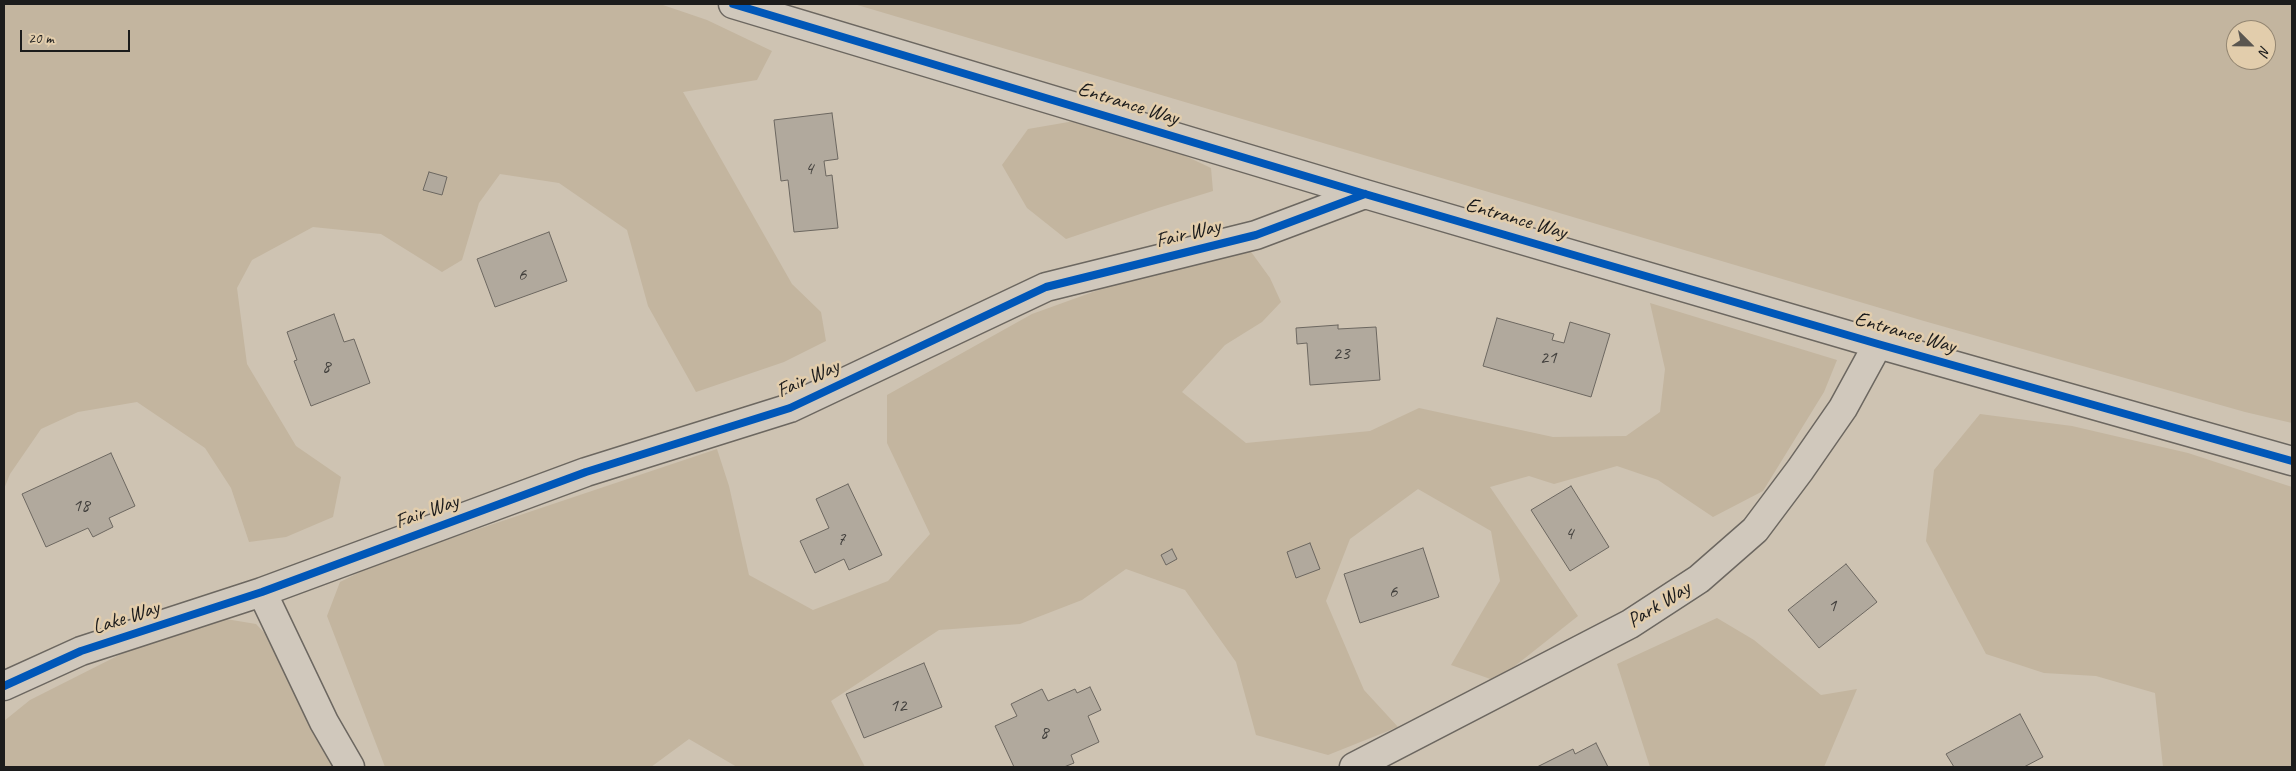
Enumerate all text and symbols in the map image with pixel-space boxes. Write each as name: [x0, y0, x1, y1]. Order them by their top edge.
scale bar: [22, 20, 132, 52]
north arrow: [2226, 20, 2276, 70]
text: 20 m: [28, 29, 54, 48]
text: N: [2255, 43, 2274, 58]
street label: Entrance Way: [1075, 77, 1181, 131]
house number: 4: [805, 158, 813, 180]
street label: Entrance Way: [1463, 193, 1569, 245]
street label: Fair Way: [1153, 214, 1223, 254]
house number: 6: [518, 264, 526, 286]
street label: Entrance Way: [1852, 307, 1958, 359]
house number: 23: [1332, 343, 1350, 365]
house number: 21: [1539, 347, 1557, 369]
street label: Fair Way: [773, 354, 843, 404]
house number: 8: [322, 356, 330, 378]
street label: Fair Way: [392, 489, 462, 535]
house number: 18: [72, 495, 90, 517]
house number: 4: [1565, 523, 1573, 545]
house number: 7: [837, 529, 845, 551]
street label: Park Way: [1623, 576, 1695, 634]
house number: 6: [1389, 581, 1397, 603]
street label: Lake Way: [89, 595, 163, 641]
house number: 1: [1828, 595, 1836, 617]
house number: 12: [889, 695, 907, 717]
house number: 8: [1040, 722, 1048, 744]

